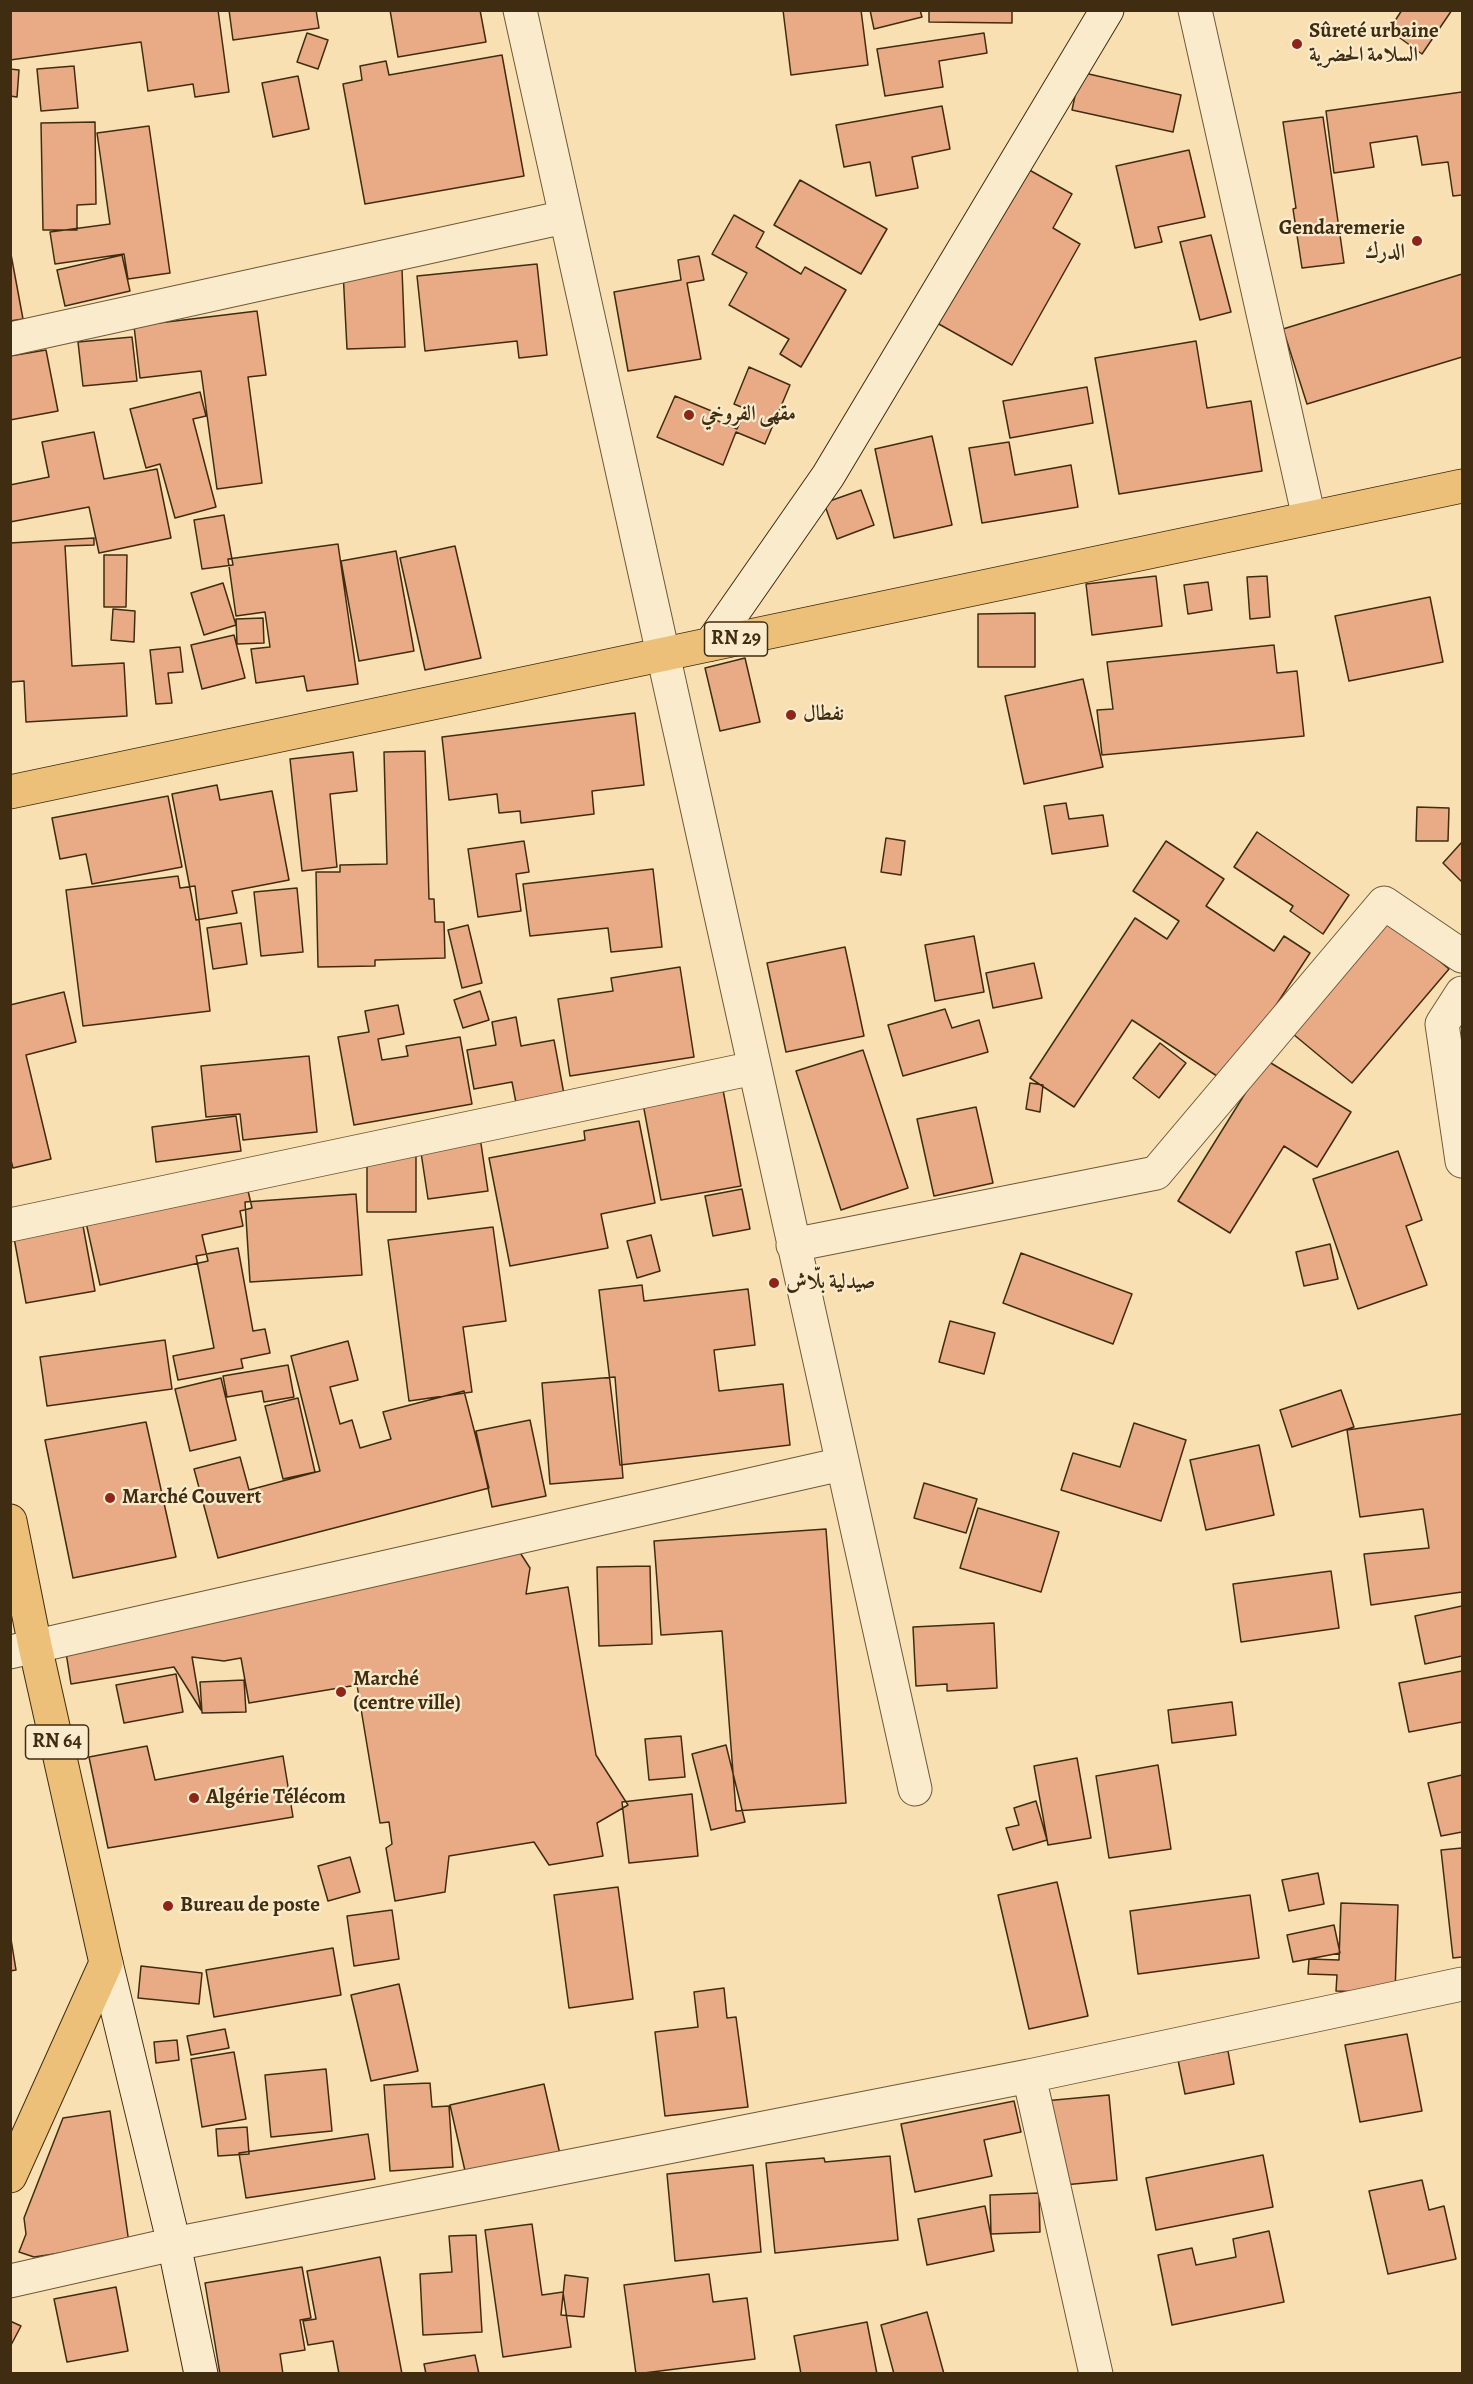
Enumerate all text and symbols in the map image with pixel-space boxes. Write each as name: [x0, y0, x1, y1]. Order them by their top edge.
place label: Sûreté urbaine السلامة الحضرية: [1309, 19, 1439, 69]
marker: Sûreté urbaine السلامة الحضرية: [1290, 37, 1304, 51]
place label: Gendaremerie الدرك: [1279, 216, 1405, 266]
marker: Gendaremerie الدرك: [1410, 234, 1424, 248]
place label: مقهى الفروخي: [701, 402, 796, 428]
marker: مقهى الفروخي: [682, 408, 696, 422]
road number: RN 29: [704, 622, 768, 656]
place label: نفطال: [803, 702, 844, 728]
marker: نفطال: [784, 708, 798, 722]
place label: صيدلية بلّاش: [786, 1270, 875, 1296]
marker: صيدلية بلّاش: [767, 1276, 781, 1290]
place label: Marché Couvert: [122, 1485, 261, 1511]
marker: Marché Couvert: [103, 1491, 117, 1505]
place label: Marché (centre ville): [353, 1667, 461, 1717]
marker: Marché (centre ville): [334, 1685, 348, 1699]
road number: RN 64: [26, 1725, 88, 1759]
place label: Algérie Télécom: [206, 1785, 346, 1811]
marker: Algérie Télécom: [187, 1791, 201, 1805]
place label: Bureau de poste: [180, 1893, 320, 1919]
marker: Bureau de poste: [161, 1899, 175, 1913]

